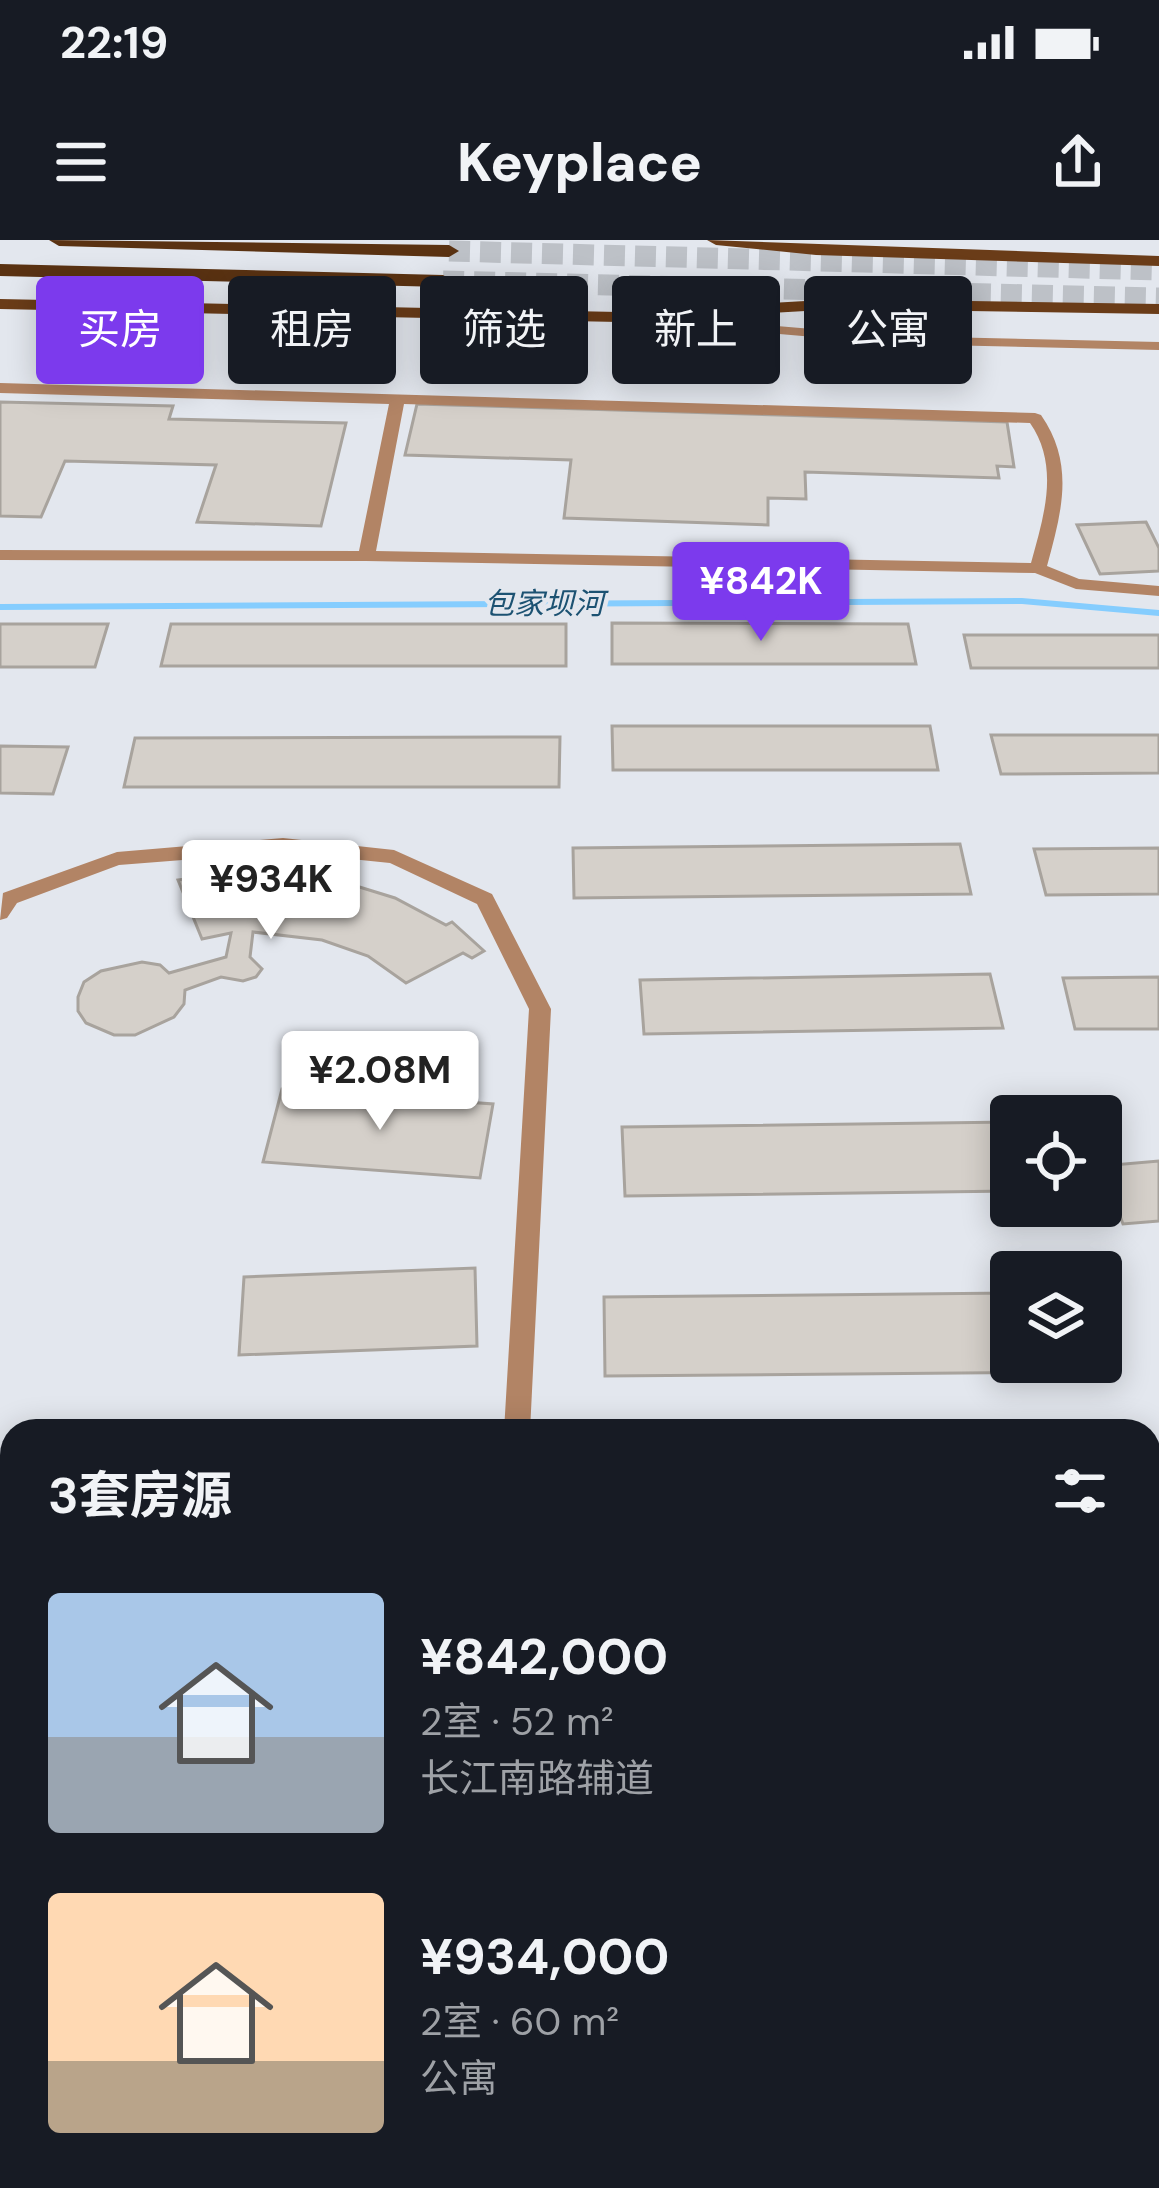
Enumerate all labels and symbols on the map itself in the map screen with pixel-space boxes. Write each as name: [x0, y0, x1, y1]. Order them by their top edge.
pin: ¥842K: [677, 542, 845, 644]
water label: 包家坝河: [484, 584, 609, 623]
pin: ¥934K: [187, 840, 355, 942]
pin: ¥2.08M: [282, 1031, 478, 1133]

